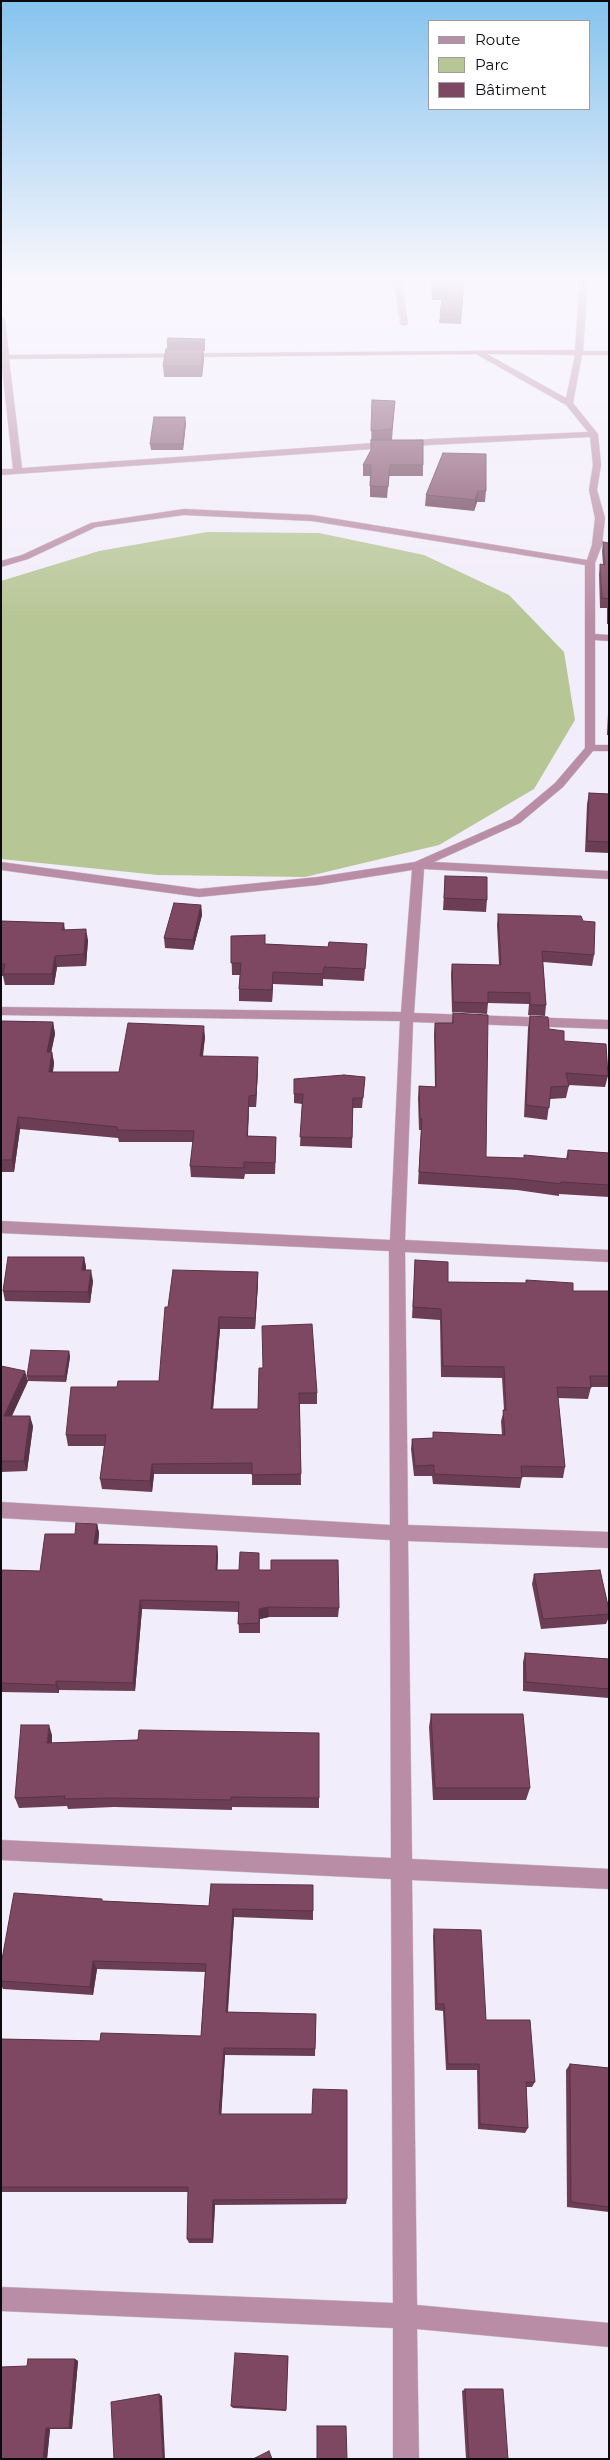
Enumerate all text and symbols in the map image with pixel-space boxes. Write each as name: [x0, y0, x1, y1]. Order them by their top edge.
legend: [428, 20, 590, 110]
text: Route: [475, 30, 520, 49]
text: Parc: [475, 55, 509, 74]
text: Bâtiment: [475, 80, 547, 99]

